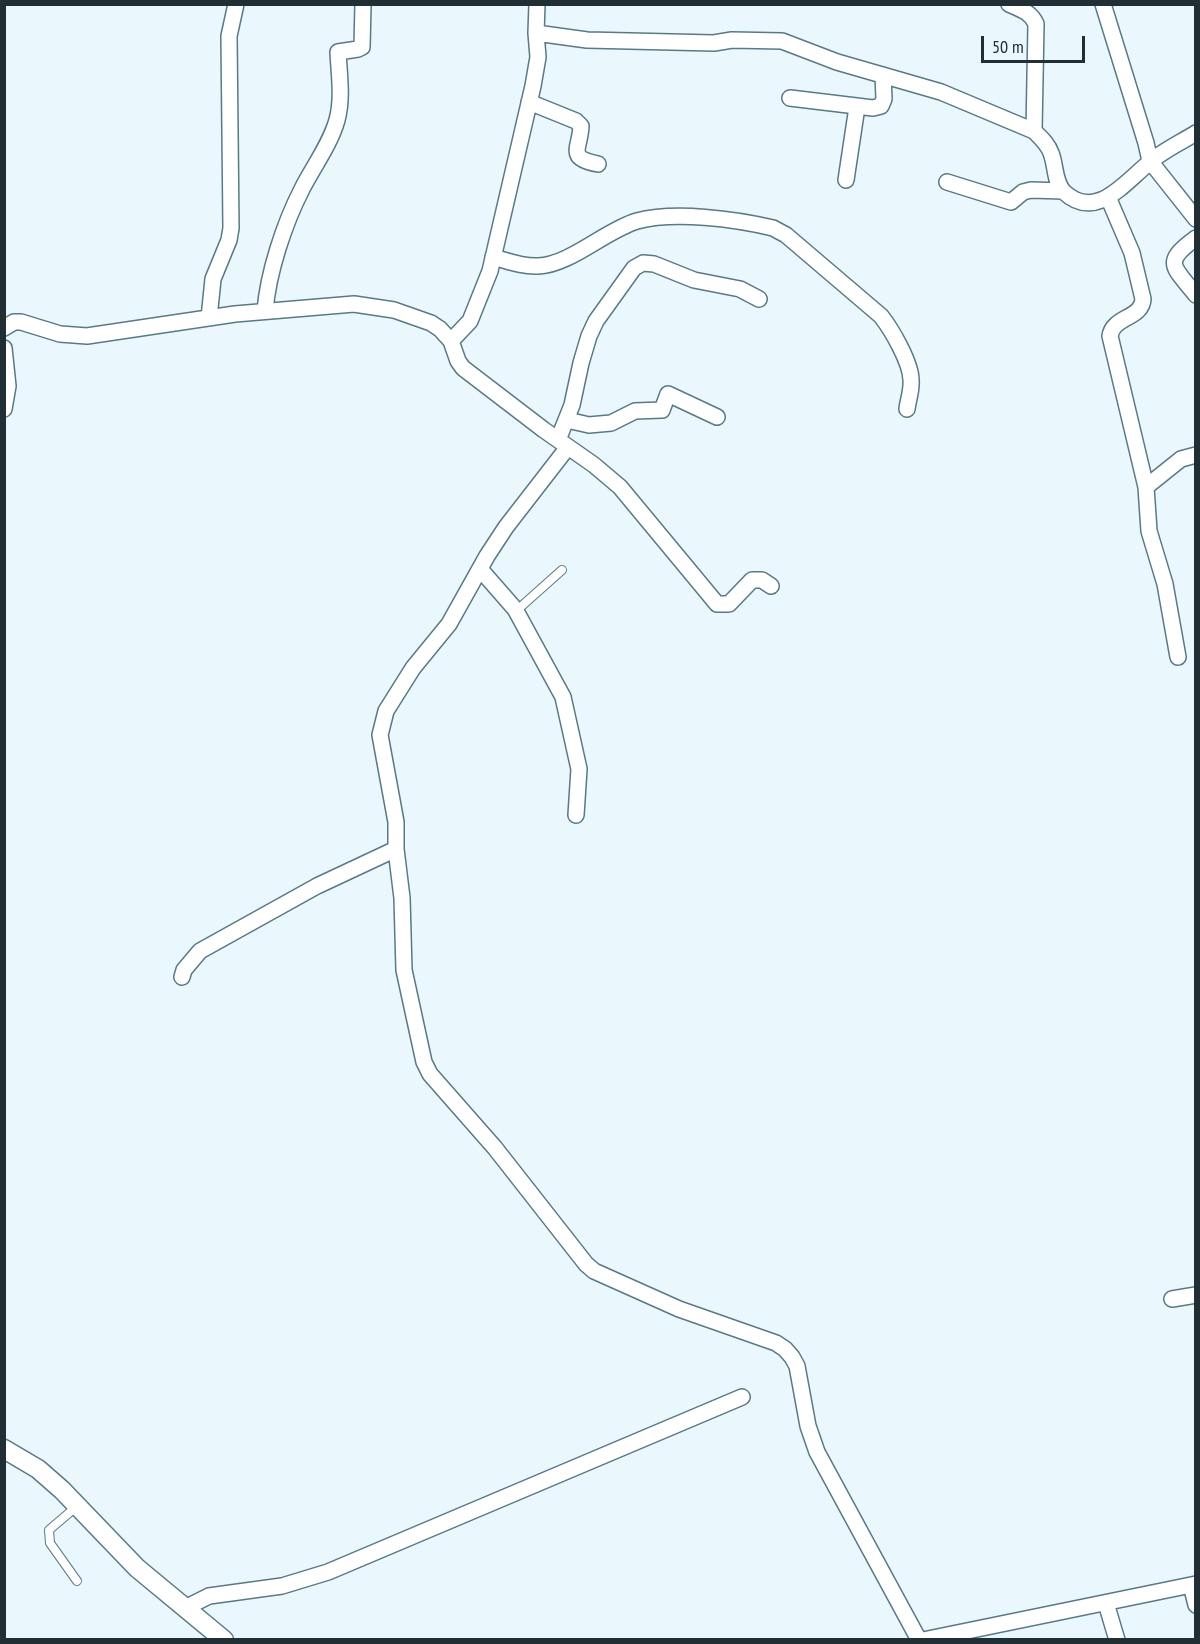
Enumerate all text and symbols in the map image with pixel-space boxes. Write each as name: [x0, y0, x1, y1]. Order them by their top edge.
scale bar: [984, 24, 1088, 62]
text: 50 m: [992, 35, 1024, 58]

